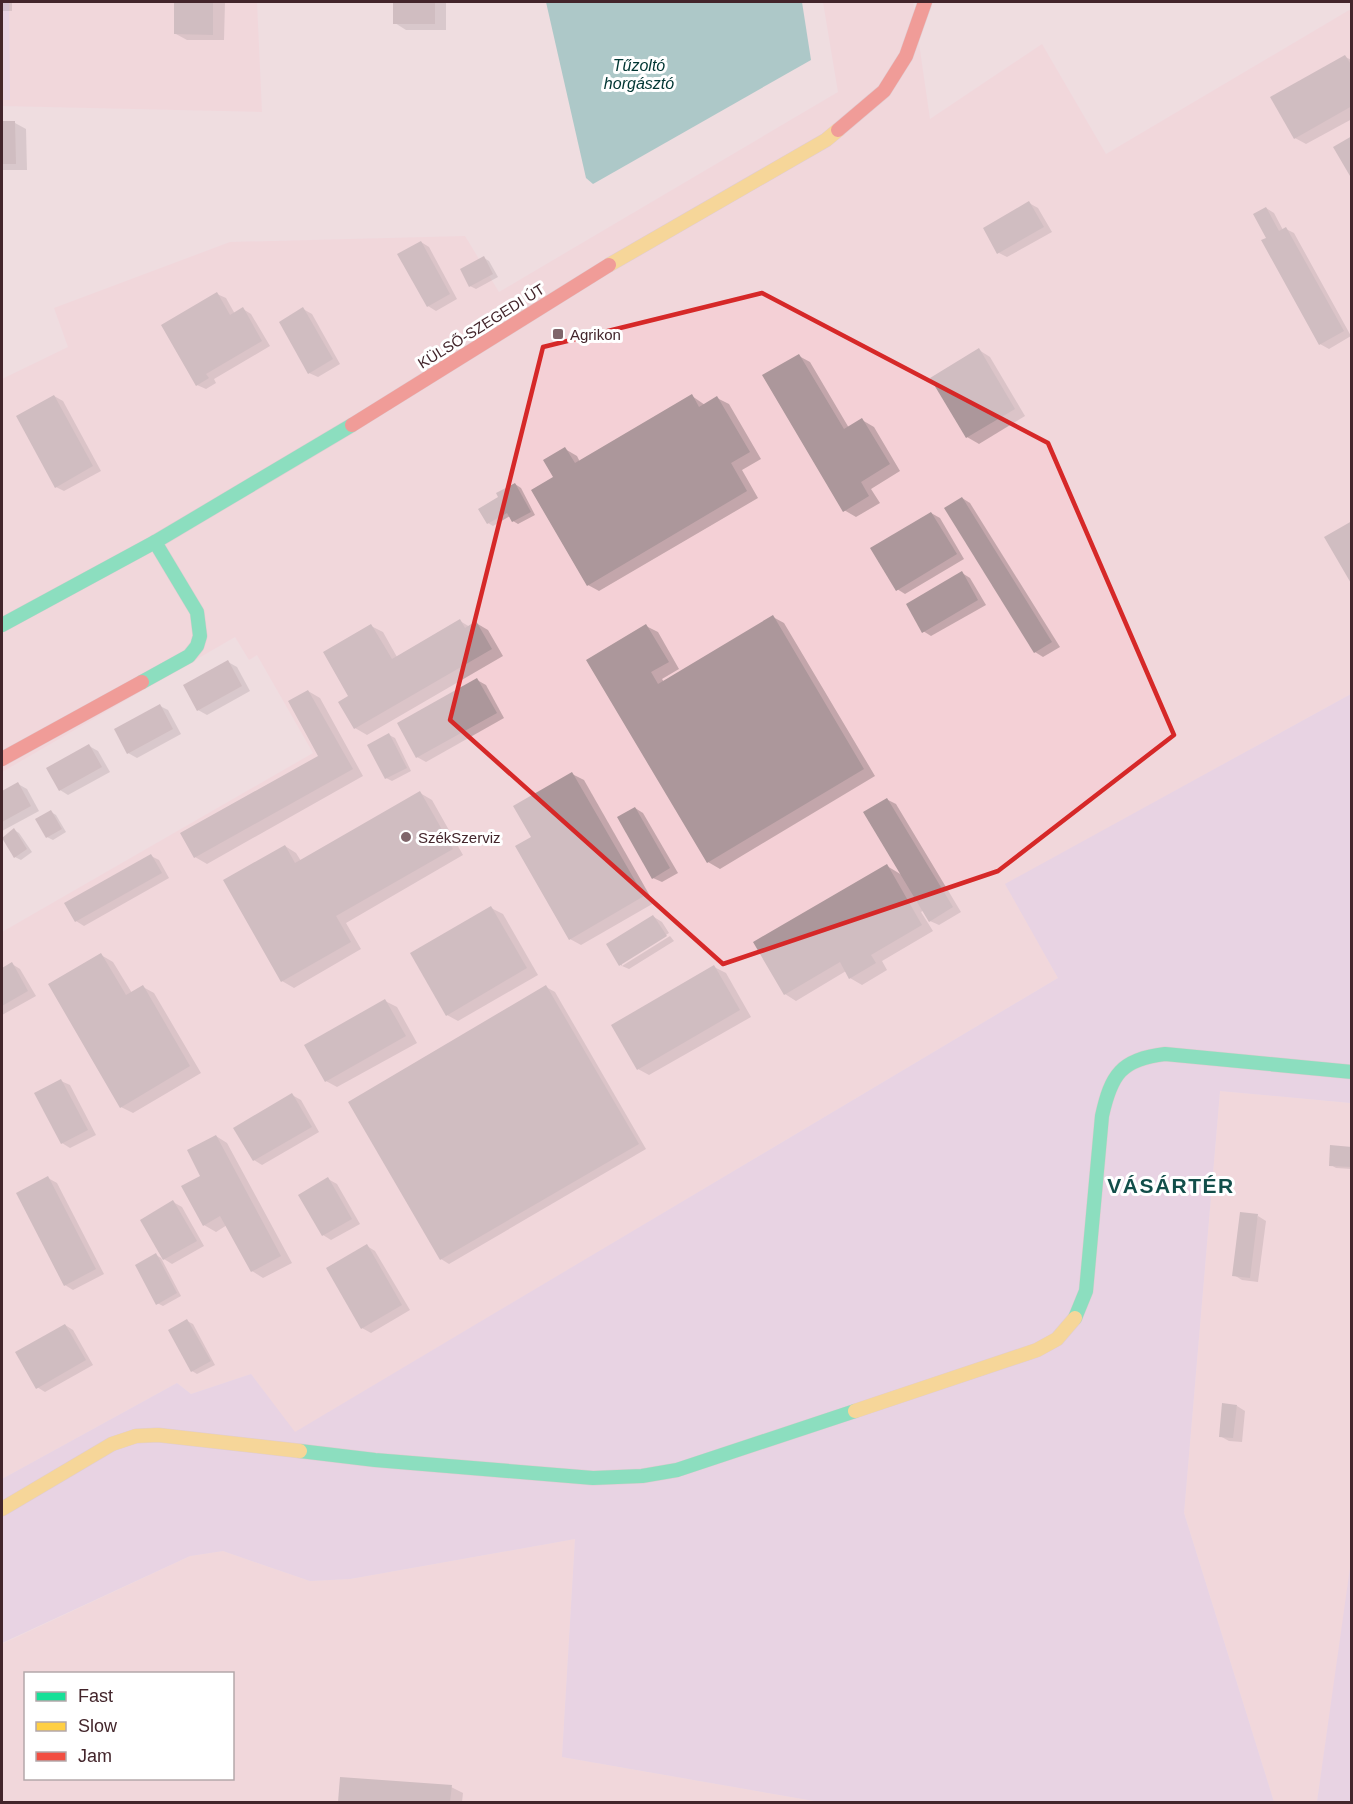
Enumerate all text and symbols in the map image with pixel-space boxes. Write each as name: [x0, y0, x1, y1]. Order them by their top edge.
water label: Tűzoltó horgásztó: [604, 57, 674, 92]
street label: KÜLSŐ-SZEGEDI ÚT: [415, 280, 547, 372]
place label: Agrikon: [570, 326, 621, 343]
marker: Agrikon: [551, 327, 565, 341]
place label: SzékSzerviz: [418, 829, 501, 846]
marker: SzékSzerviz: [399, 830, 413, 844]
district label: VÁSÁRTÉR: [1107, 1174, 1235, 1197]
legend: [24, 1672, 234, 1780]
text: Fast: [78, 1686, 113, 1706]
text: Slow: [78, 1716, 118, 1736]
text: Jam: [78, 1746, 112, 1766]

